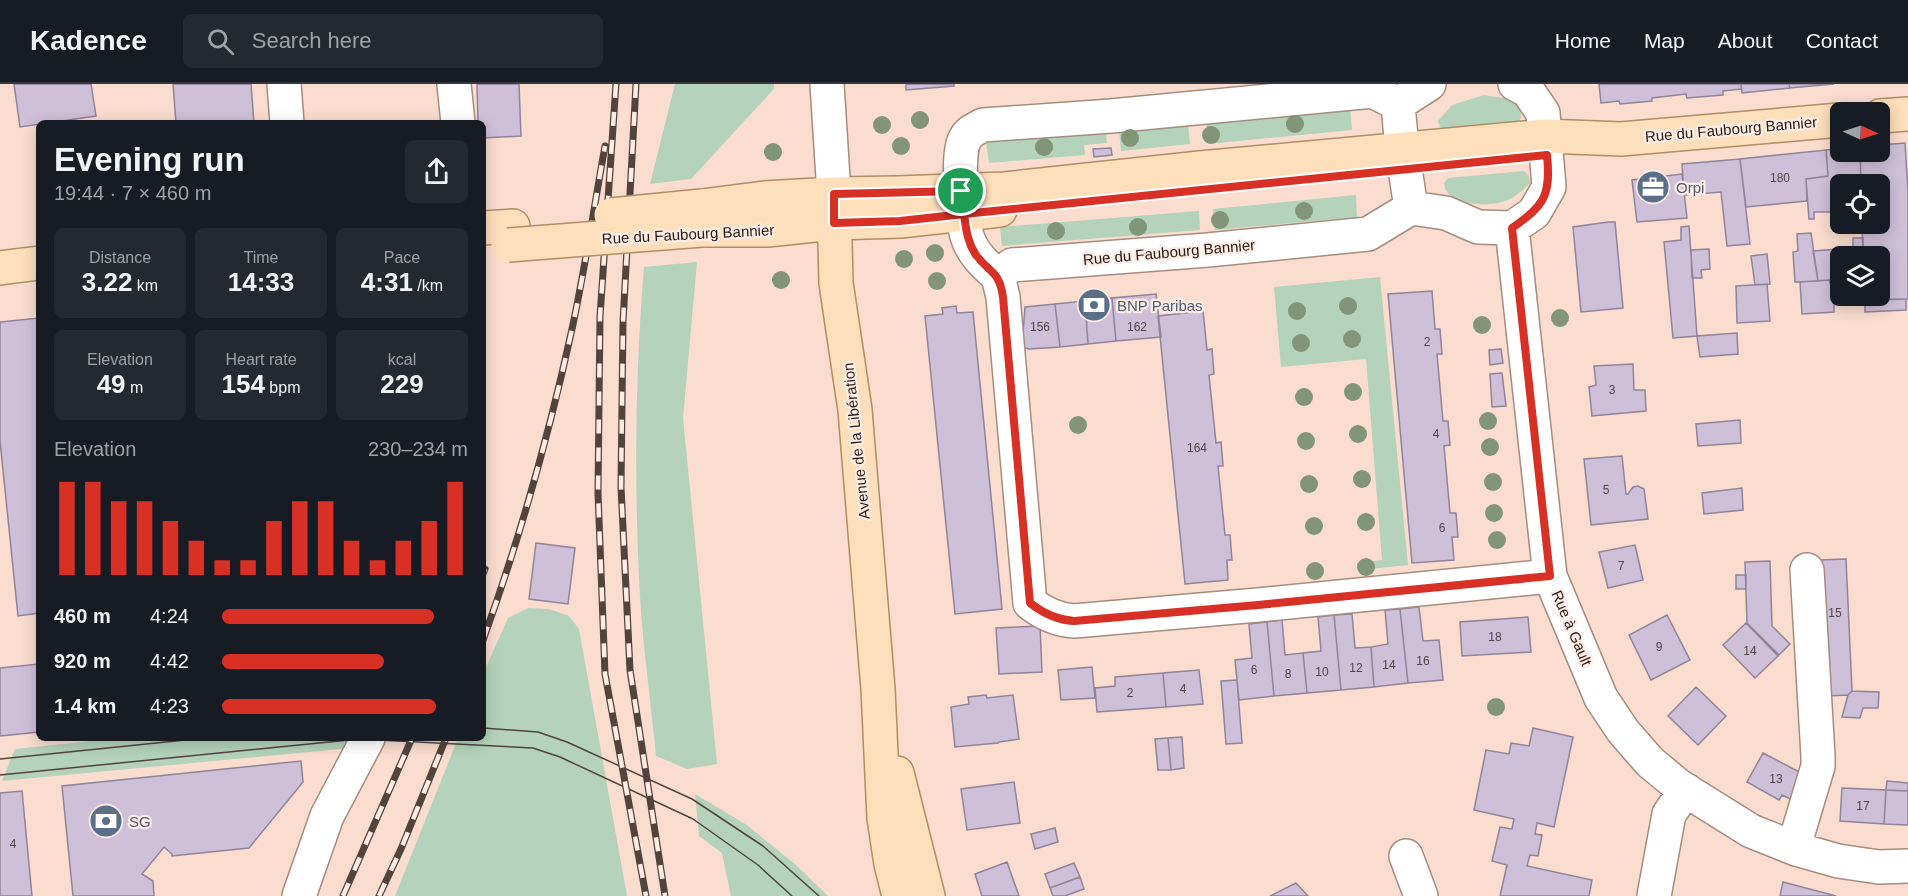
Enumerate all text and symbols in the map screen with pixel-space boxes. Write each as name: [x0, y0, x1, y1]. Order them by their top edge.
search box: [183, 14, 603, 68]
text: Kadence: [30, 25, 147, 56]
icon: search: [204, 25, 237, 58]
text: Search here: [252, 28, 372, 53]
text: Home: [1555, 29, 1611, 52]
text: Map: [1644, 29, 1685, 52]
text: About: [1718, 29, 1773, 52]
text: Contact: [1806, 29, 1878, 52]
north arrow: [1830, 102, 1890, 162]
map controls: [1830, 102, 1890, 306]
street label: Rue du Faubourg Bannier: [1644, 113, 1818, 145]
button: share: [405, 140, 468, 203]
text: Evening run: [54, 141, 245, 178]
pin: [935, 165, 986, 216]
office icon: Orpi: [1635, 169, 1671, 205]
house number: 180: [1770, 171, 1790, 185]
icon: arrive: [944, 174, 977, 207]
button: locate: [1830, 174, 1890, 234]
place label: Orpi: [1676, 179, 1704, 196]
text: 19:44 · 7 × 460 m: [54, 182, 211, 204]
street label: Rue du Faubourg Bannier: [601, 221, 775, 247]
street label: Rue du Faubourg Bannier: [1082, 236, 1256, 268]
button: layers: [1830, 246, 1890, 306]
text: Distance: [89, 249, 151, 266]
text: Time: [244, 249, 278, 266]
text: Pace: [384, 249, 420, 266]
text: 3.22: [82, 267, 132, 297]
text: 14:33: [228, 267, 294, 297]
text: 4:31: [361, 267, 413, 297]
text: km: [132, 277, 158, 294]
text: /km: [413, 277, 443, 294]
bank icon: BNP Paribas: [1076, 287, 1112, 323]
place label: BNP Paribas: [1117, 297, 1203, 314]
house number: 156: [1030, 320, 1050, 334]
house number: 162: [1127, 320, 1147, 334]
house number: 2: [1424, 335, 1431, 349]
text: Elevation: [87, 351, 153, 368]
text: Heart rate: [225, 351, 297, 368]
text: kcal: [388, 351, 416, 368]
street label: Avenue de la Libération: [839, 362, 873, 520]
text: 49: [97, 369, 126, 399]
text: 154: [222, 369, 265, 399]
text: 229: [380, 369, 424, 399]
text: m: [126, 379, 143, 396]
text: bpm: [265, 379, 300, 396]
house number: 3: [1609, 383, 1616, 397]
house number: 4: [1433, 427, 1440, 441]
text: Elevation: [54, 438, 136, 460]
text: 230–234 m: [368, 438, 468, 460]
house number: 164: [1187, 441, 1207, 455]
house number: 5: [1603, 483, 1610, 497]
house number: 6: [1439, 521, 1446, 535]
house number: 7: [1618, 559, 1625, 573]
street label: Rue à Gault: [1549, 588, 1596, 669]
text: 460 m: [54, 605, 111, 627]
text: 4:24: [150, 605, 189, 627]
house number: 15: [1828, 606, 1842, 620]
house number: 18: [1488, 630, 1502, 644]
house number: 9: [1656, 640, 1663, 654]
house number: 14: [1743, 644, 1757, 658]
text: 920 m: [54, 650, 111, 672]
text: 4:42: [150, 650, 189, 672]
house number: 16: [1416, 654, 1430, 668]
house number: 14: [1382, 658, 1396, 672]
house number: 12: [1349, 661, 1363, 675]
house number: 6: [1251, 663, 1258, 677]
house number: 10: [1315, 665, 1329, 679]
house number: 8: [1285, 667, 1292, 681]
house number: 4: [1180, 682, 1187, 696]
house number: 2: [1127, 686, 1134, 700]
text: 1.4 km: [54, 695, 116, 717]
text: 4:23: [150, 695, 189, 717]
house number: 13: [1769, 772, 1783, 786]
house number: 17: [1856, 799, 1870, 813]
bank icon: SG: [88, 803, 124, 839]
place label: SG: [129, 813, 151, 830]
house number: 4: [10, 837, 17, 851]

